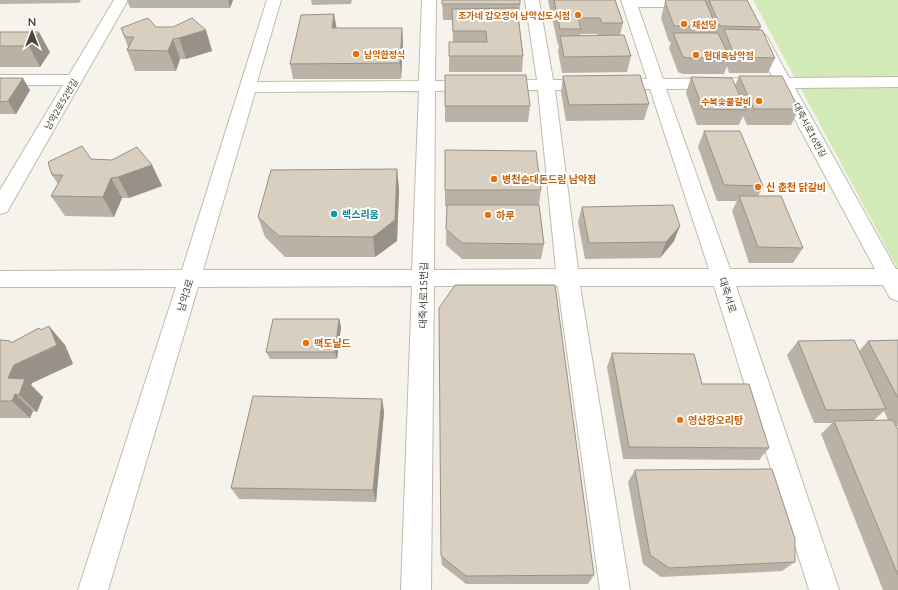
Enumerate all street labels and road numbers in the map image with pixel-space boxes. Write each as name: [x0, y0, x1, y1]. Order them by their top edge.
street label: 남악2로52번길: [42, 77, 80, 131]
street label: 대죽서로16번길: [791, 101, 829, 159]
street label: 대죽서로15번길: [416, 261, 430, 329]
street label: 대죽서로: [717, 276, 739, 314]
street label: 남악3로: [174, 277, 196, 313]

